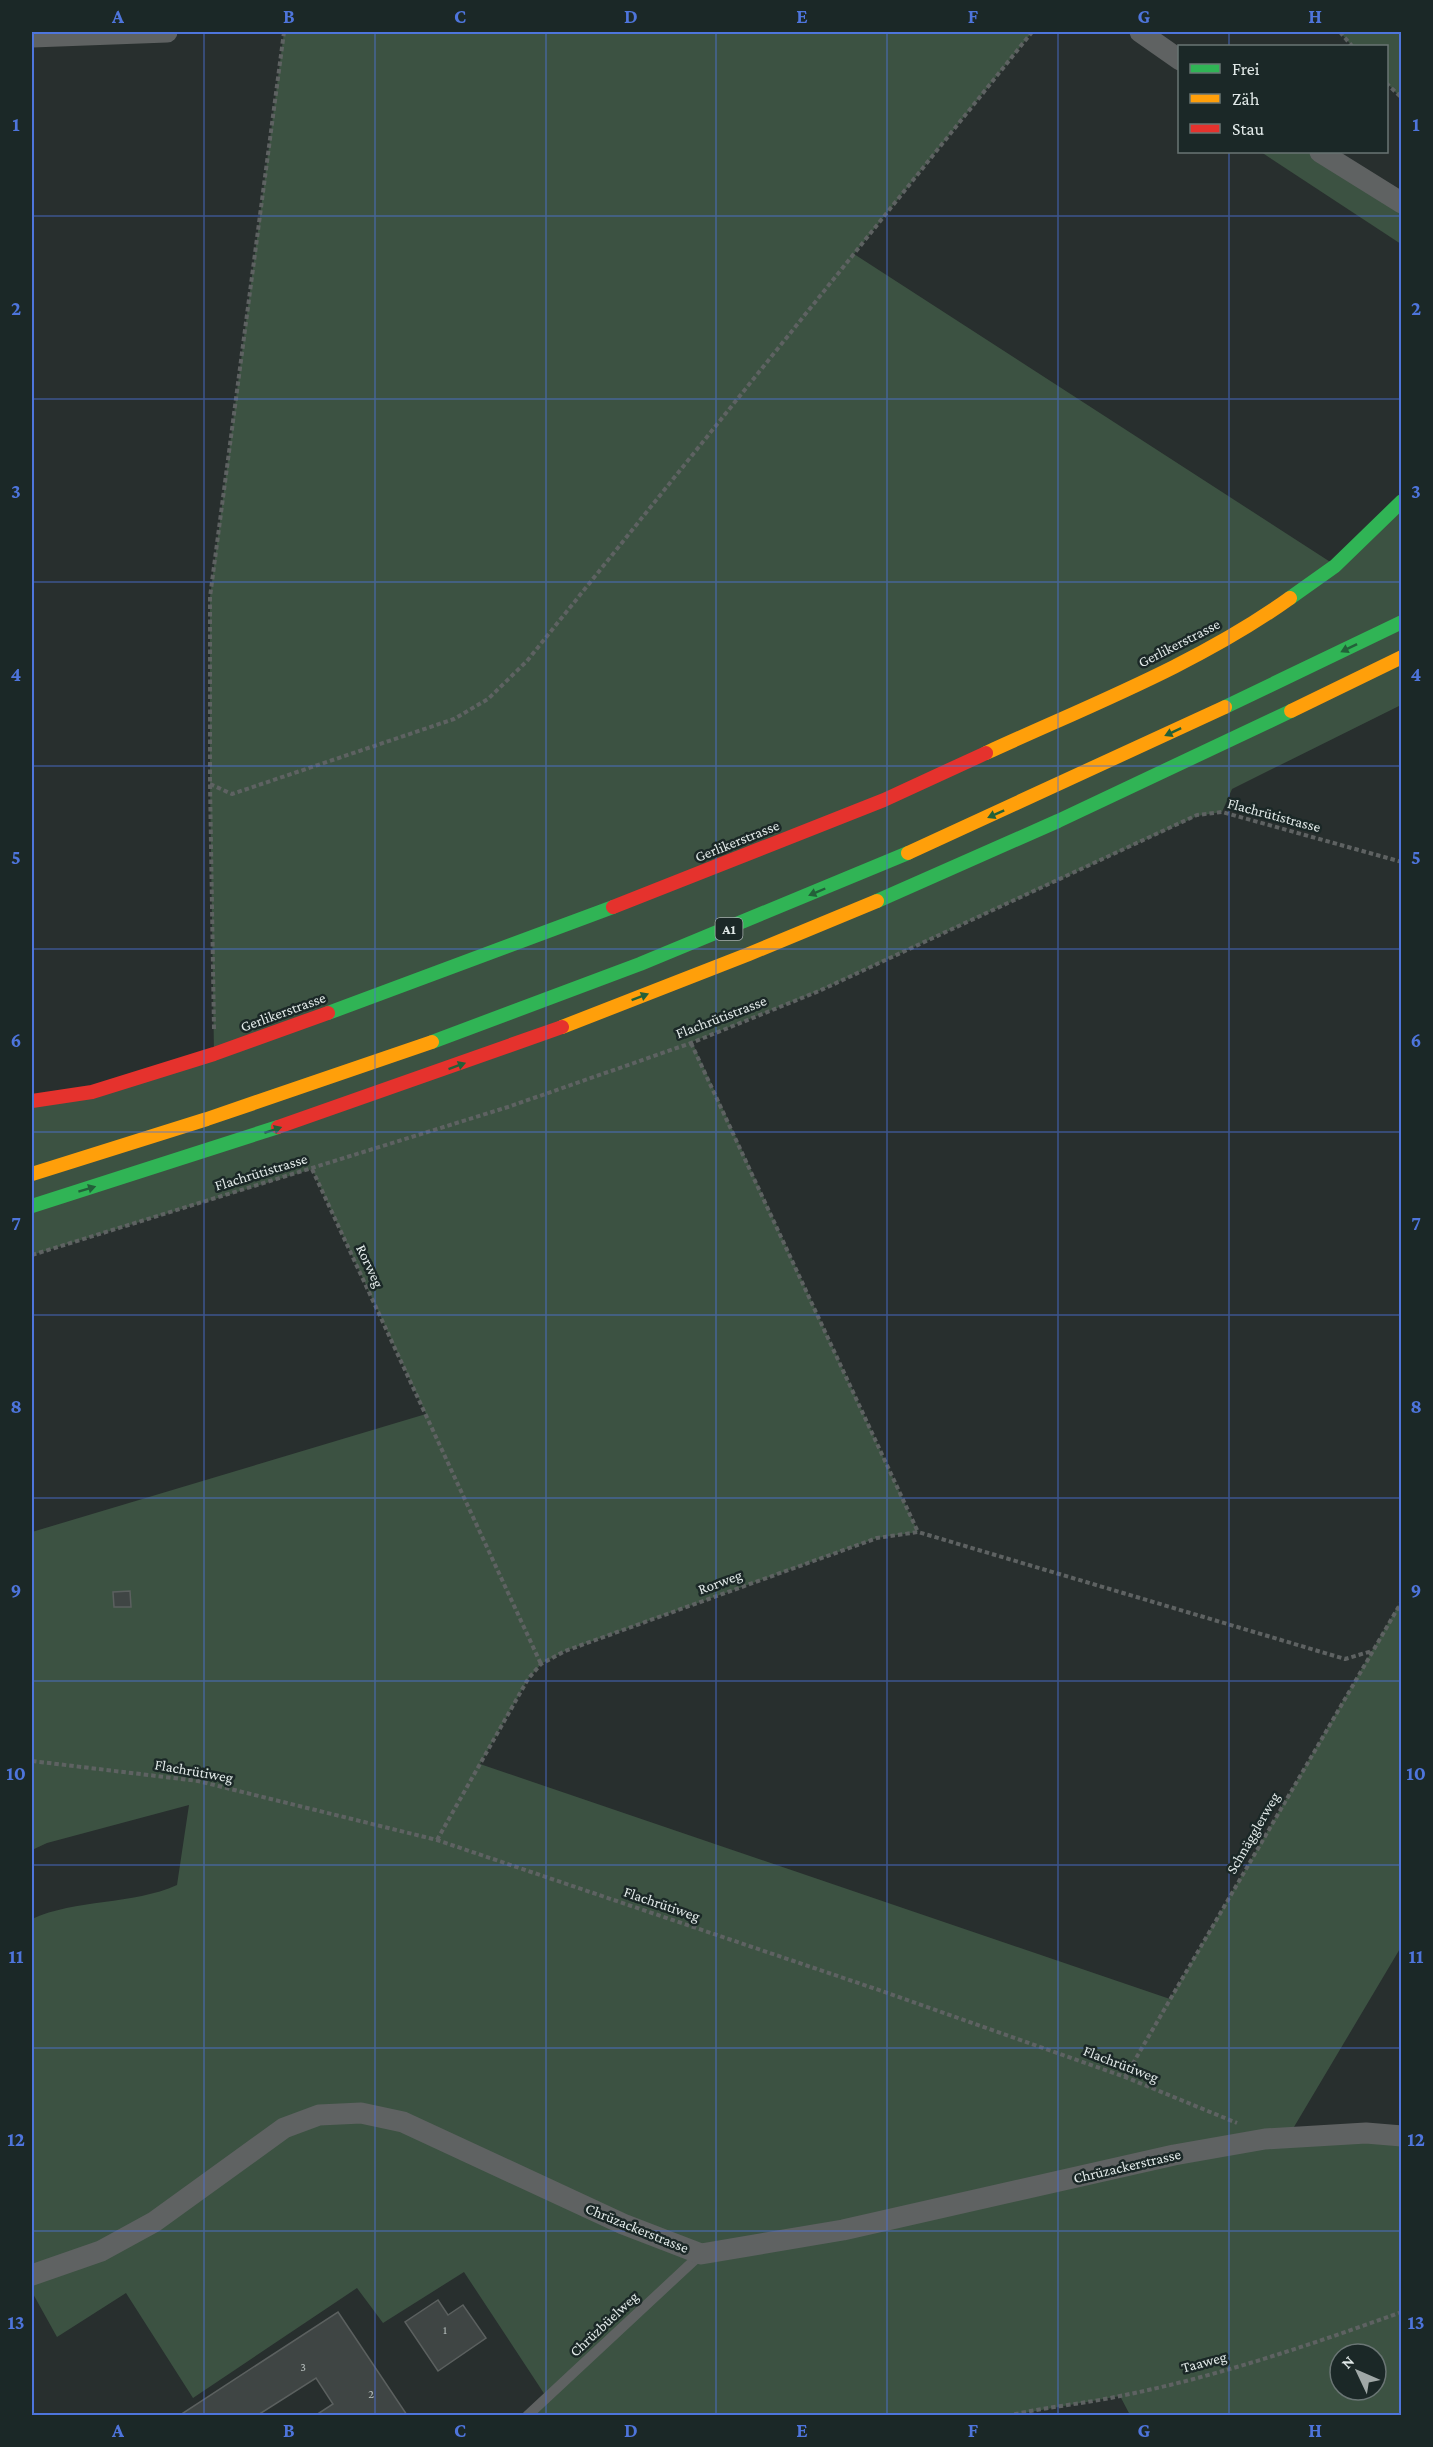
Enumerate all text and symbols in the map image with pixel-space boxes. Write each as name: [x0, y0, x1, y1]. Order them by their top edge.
text: A: [111, 5, 125, 27]
text: B: [283, 5, 295, 27]
text: C: [454, 5, 466, 27]
text: D: [624, 5, 638, 27]
text: E: [796, 5, 808, 27]
text: F: [968, 5, 979, 27]
text: G: [1138, 5, 1151, 27]
text: H: [1308, 5, 1322, 27]
legend: [1178, 45, 1388, 153]
text: Frei: [1232, 59, 1260, 79]
text: Zäh: [1232, 89, 1260, 109]
text: 1: [12, 113, 20, 135]
text: 1: [1412, 113, 1420, 135]
text: Stau: [1232, 119, 1265, 139]
text: 2: [11, 297, 21, 319]
text: 2: [1411, 297, 1421, 319]
text: 3: [11, 480, 21, 502]
text: 3: [1411, 480, 1421, 502]
street label: Gerlikerstrasse: [1136, 615, 1223, 670]
one-way arrow: [1340, 643, 1357, 652]
text: 4: [11, 663, 22, 685]
text: 4: [1411, 663, 1422, 685]
one-way arrow: [1164, 727, 1182, 737]
street label: Flachrütistrasse: [1226, 795, 1323, 835]
one-way arrow: [987, 809, 1004, 818]
street label: Gerlikerstrasse: [693, 817, 782, 865]
text: 5: [11, 846, 21, 868]
text: 5: [1411, 846, 1421, 868]
one-way arrow: [808, 887, 826, 897]
road number: A1: [716, 918, 742, 940]
street label: Gerlikerstrasse: [238, 989, 328, 1035]
one-way arrow: [631, 992, 649, 1002]
street label: Flachrütistrasse: [673, 992, 769, 1042]
text: 6: [11, 1029, 21, 1051]
text: 6: [1411, 1029, 1421, 1051]
one-way arrow: [448, 1060, 466, 1070]
one-way arrow: [264, 1125, 282, 1134]
street label: Flachrütistrasse: [213, 1150, 310, 1194]
one-way arrow: [78, 1184, 96, 1193]
text: 7: [11, 1212, 21, 1234]
text: 7: [1411, 1212, 1421, 1234]
street label: Rorweg: [352, 1242, 387, 1291]
text: 8: [10, 1395, 22, 1417]
text: 8: [1410, 1395, 1422, 1417]
street label: Rorweg: [696, 1567, 745, 1598]
text: 9: [11, 1579, 21, 1601]
text: 9: [1411, 1579, 1421, 1601]
street label: Flachrütiweg: [153, 1756, 235, 1787]
text: 10: [6, 1762, 26, 1784]
text: 10: [1406, 1762, 1426, 1784]
street label: Schnägglerweg: [1223, 1789, 1284, 1877]
street label: Flachrütiweg: [622, 1884, 702, 1925]
text: 11: [9, 1945, 24, 1967]
text: 11: [1409, 1945, 1424, 1967]
street label: Flachrütiweg: [1081, 2042, 1161, 2087]
text: 12: [7, 2128, 25, 2150]
text: 12: [1407, 2128, 1425, 2150]
street label: Chrüzackerstrasse: [1072, 2146, 1183, 2186]
street label: Chrüzackerstrasse: [583, 2200, 691, 2256]
street label: Chrüzbüelweg: [567, 2288, 642, 2360]
text: 13: [7, 2311, 25, 2333]
text: 13: [1407, 2311, 1425, 2333]
house number: 1: [443, 2323, 447, 2337]
north arrow: [1328, 2342, 1388, 2402]
street label: Taaweg: [1180, 2348, 1229, 2377]
text: N: [1338, 2352, 1358, 2372]
house number: 3: [300, 2360, 306, 2374]
house number: 2: [368, 2387, 374, 2401]
text: A: [111, 2419, 125, 2441]
text: B: [283, 2419, 295, 2441]
text: C: [454, 2419, 466, 2441]
text: D: [624, 2419, 638, 2441]
text: E: [796, 2419, 808, 2441]
text: F: [968, 2419, 979, 2441]
text: G: [1138, 2419, 1151, 2441]
text: H: [1308, 2419, 1322, 2441]

